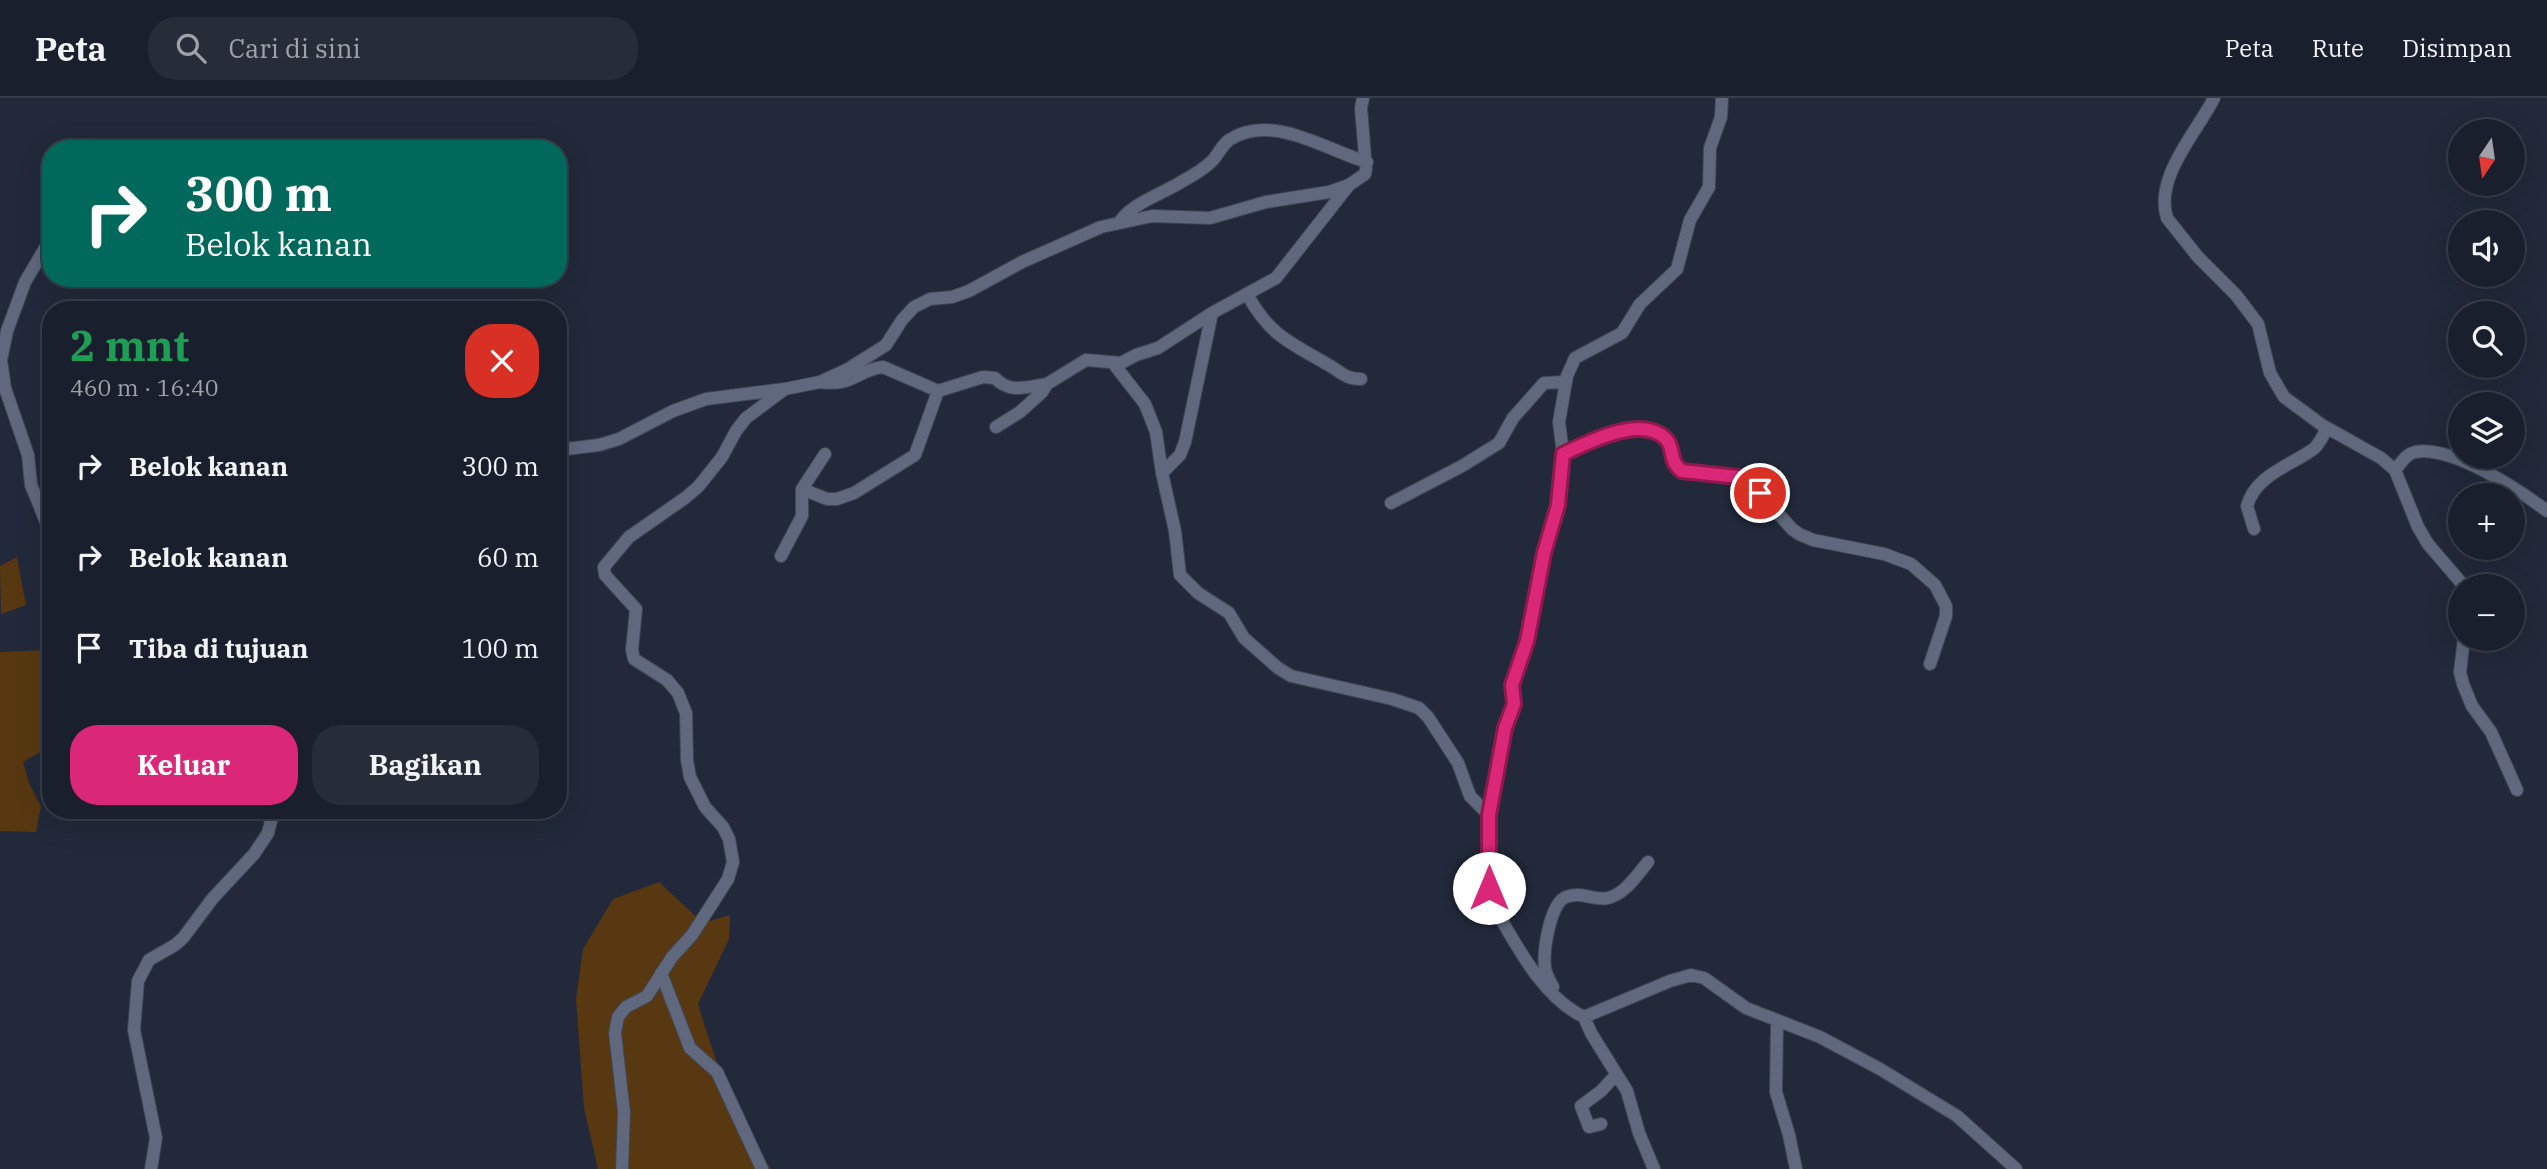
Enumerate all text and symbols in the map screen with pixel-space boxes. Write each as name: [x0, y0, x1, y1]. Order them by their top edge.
search box: [148, 17, 638, 80]
text: Peta: [35, 27, 106, 70]
icon: search: [172, 29, 210, 67]
text: Cari di sini: [228, 31, 361, 65]
text: Peta: [2225, 32, 2274, 64]
text: Rute: [2312, 32, 2364, 64]
text: Disimpan: [2402, 32, 2512, 64]
north arrow: [2448, 119, 2525, 196]
map controls: [2448, 119, 2525, 651]
text: 300 m: [185, 161, 332, 224]
icon: right: [70, 168, 161, 259]
button: sound: [2448, 210, 2525, 287]
text: Belok kanan: [185, 223, 372, 265]
button: search: [2448, 301, 2525, 378]
text: 2 mnt: [70, 318, 189, 373]
button: close: [465, 324, 539, 398]
text: 460 m · 16:40: [70, 372, 219, 402]
button: layers: [2448, 392, 2525, 469]
icon: right: [70, 447, 108, 485]
text: Belok kanan: [129, 449, 288, 483]
text: 300 m: [461, 449, 539, 483]
pin: [1730, 463, 1790, 523]
icon: arrive: [1741, 474, 1779, 512]
button: +: [2448, 483, 2525, 560]
icon: right: [70, 538, 108, 576]
text: Belok kanan: [129, 540, 288, 574]
text: 60 m: [477, 540, 539, 574]
button: −: [2448, 574, 2525, 651]
icon: arrive: [70, 629, 108, 667]
text: Tiba di tujuan: [129, 631, 309, 665]
text: 100 m: [461, 631, 539, 665]
button: Keluar: [70, 725, 298, 805]
button: Bagikan: [312, 725, 539, 805]
position arrow: [1452, 851, 1526, 925]

